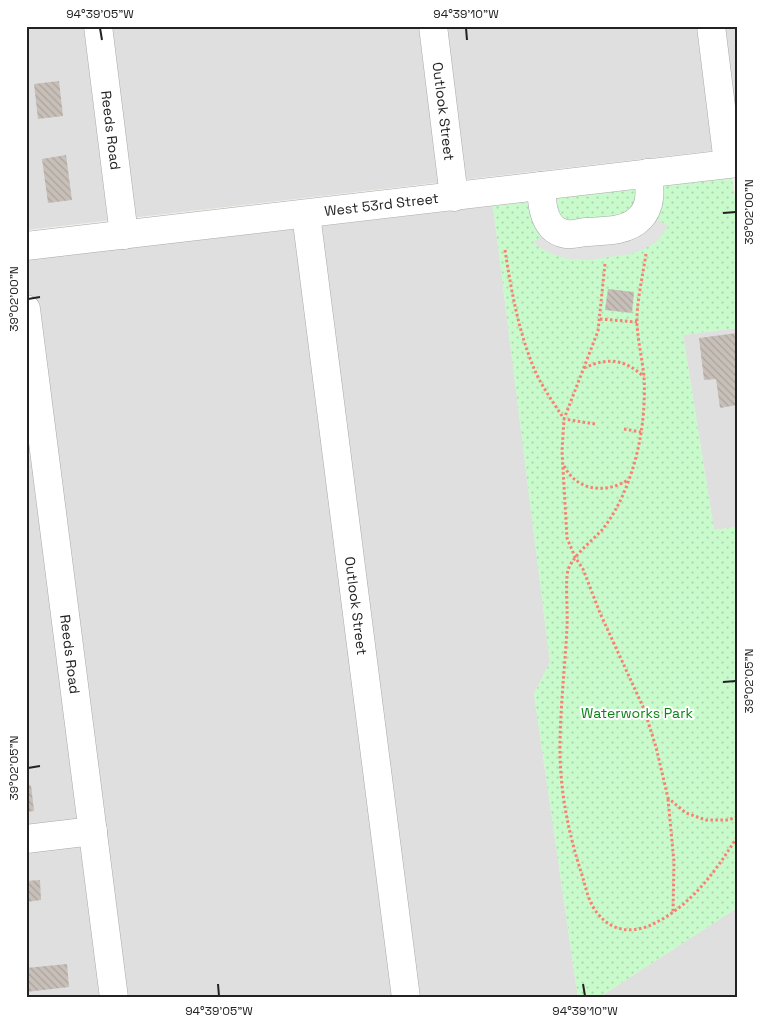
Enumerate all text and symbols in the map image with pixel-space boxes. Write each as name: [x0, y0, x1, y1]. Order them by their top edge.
text: 94°39'05"W: [66, 6, 134, 22]
text: 94°39'10"W: [433, 6, 499, 22]
street label: Outlook Street: [429, 61, 458, 162]
street label: Reeds Road: [97, 89, 125, 171]
text: 39°02'00"N: [741, 179, 757, 245]
street label: West 53rd Street: [323, 189, 440, 220]
text: 39°02'00"N: [6, 266, 22, 332]
street label: Outlook Street: [341, 556, 371, 656]
street label: Reeds Road: [56, 613, 84, 695]
text: 39°02'05"N: [741, 648, 757, 714]
park label: Waterworks Park: [581, 704, 693, 722]
text: 39°02'05"N: [6, 735, 22, 801]
text: 94°39'05"W: [185, 1003, 253, 1019]
text: 94°39'10"W: [552, 1003, 618, 1019]

